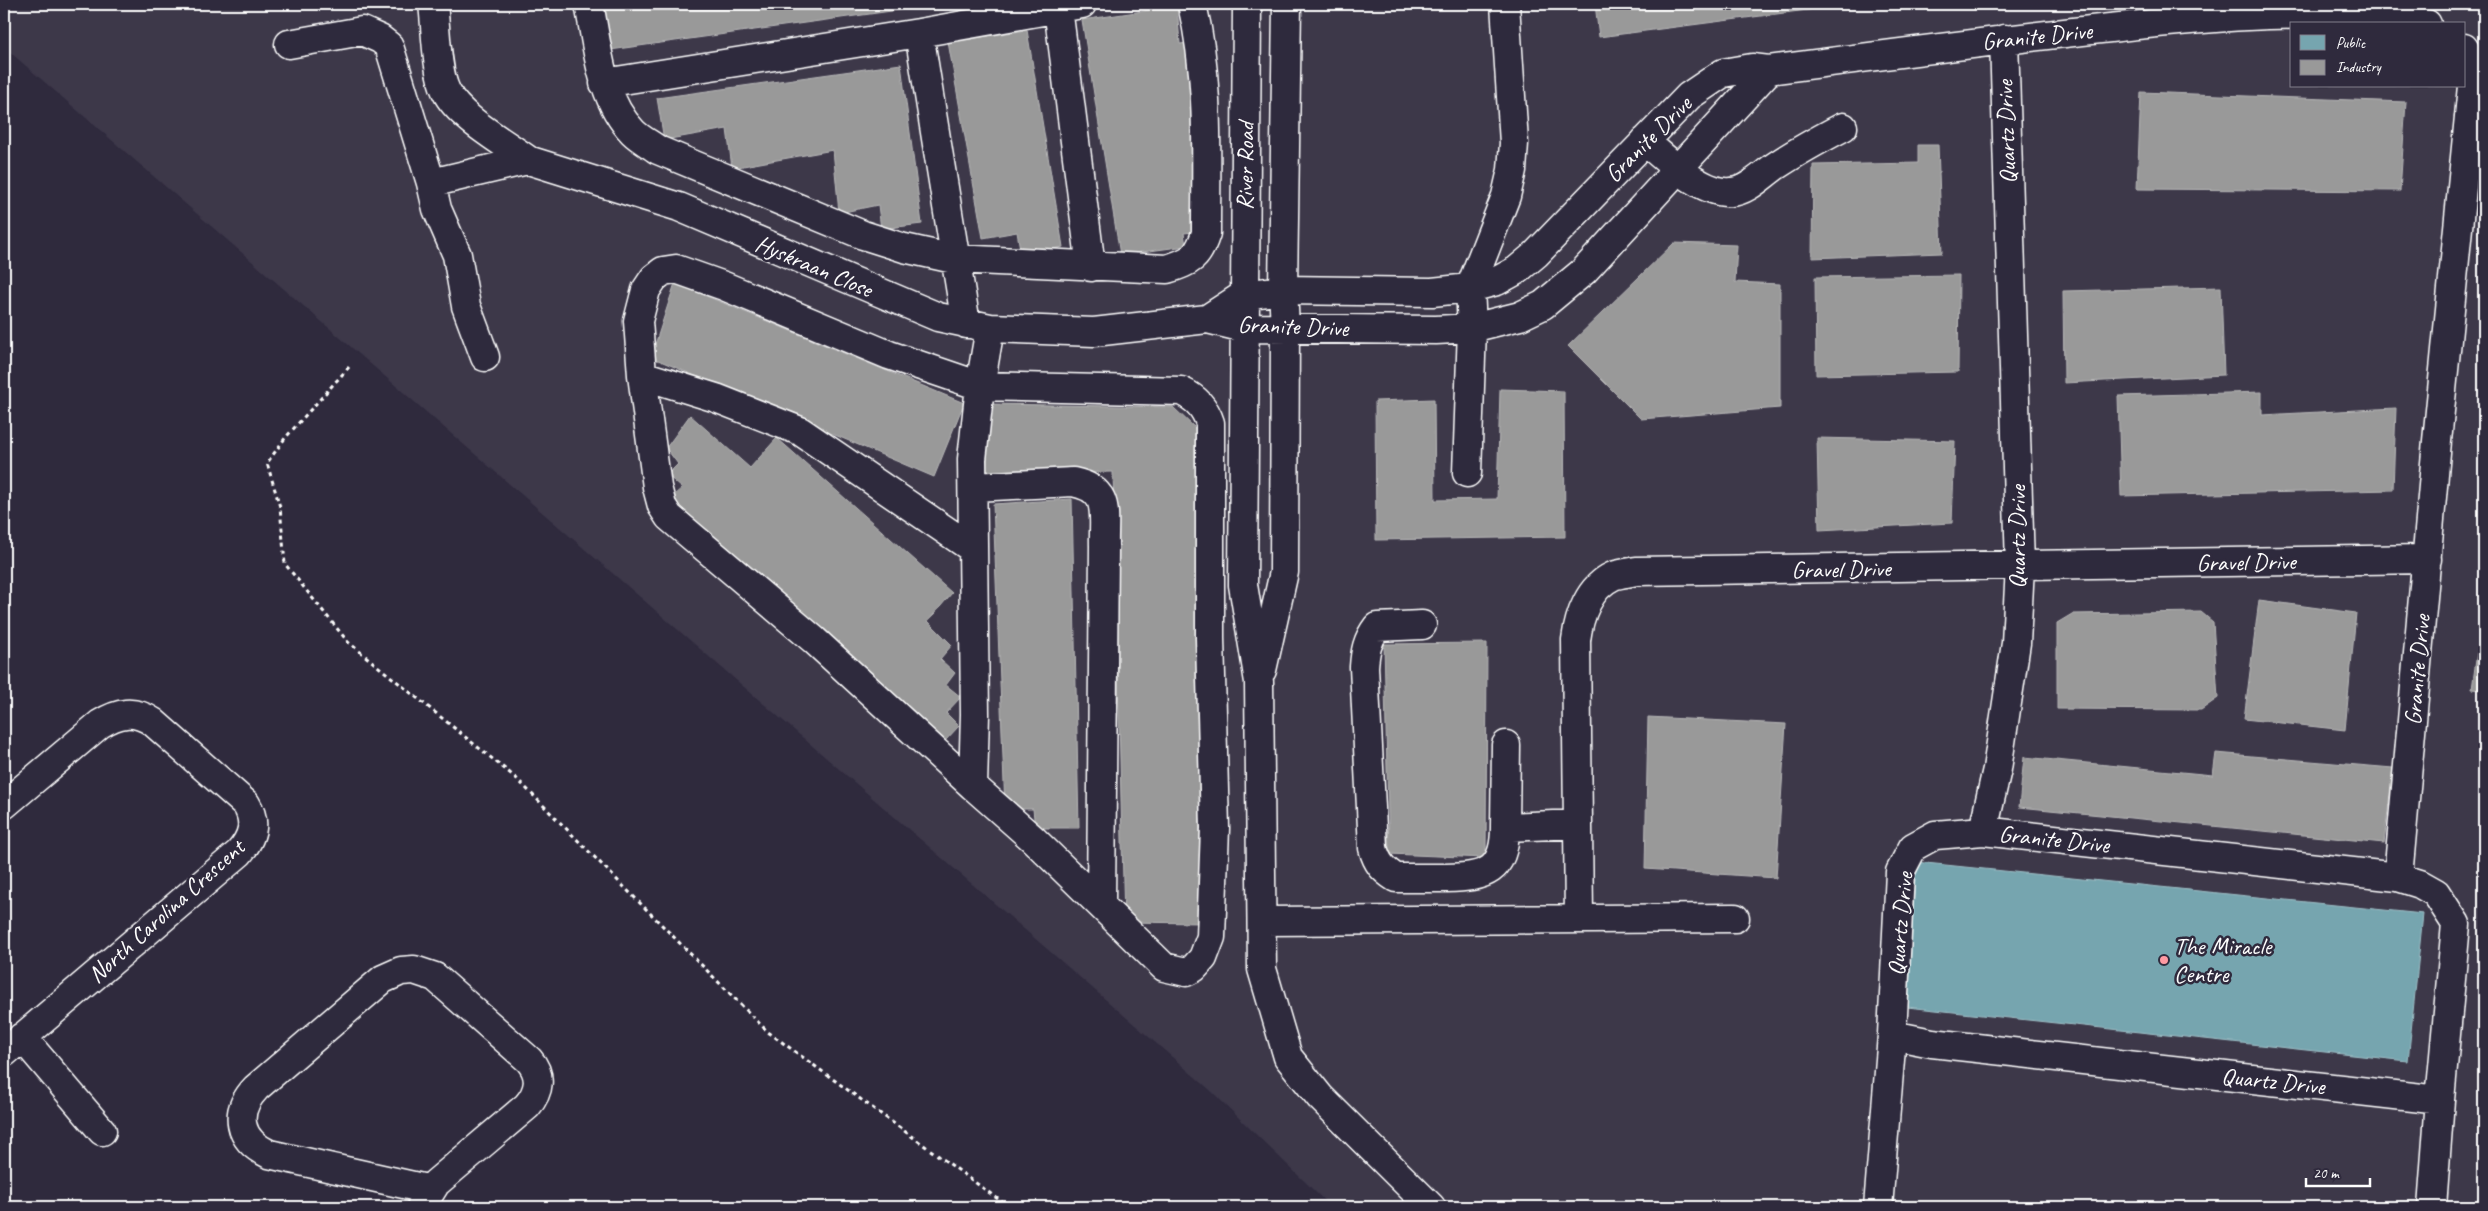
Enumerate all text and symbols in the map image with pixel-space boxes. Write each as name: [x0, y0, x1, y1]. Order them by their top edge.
street label: Granite Drive: [1980, 15, 2096, 57]
legend: [2290, 22, 2466, 88]
text: Public: [2336, 34, 2366, 53]
text: Industry: [2336, 58, 2383, 77]
street label: Quartz Drive: [1989, 78, 2023, 184]
street label: Granite Drive: [1598, 88, 1699, 189]
street label: River Road: [1229, 118, 1261, 210]
street label: Hyskraan Close: [751, 228, 879, 305]
street label: Granite Drive: [1237, 309, 1351, 343]
street label: Quartz Drive: [2002, 483, 2032, 589]
street label: Gravel Drive: [2196, 546, 2298, 578]
street label: Gravel Drive: [1791, 553, 1893, 585]
street label: Granite Drive: [2397, 611, 2437, 726]
street label: Granite Drive: [1997, 818, 2113, 860]
street label: North Carolina Crescent: [81, 831, 252, 989]
street label: Quartz Drive: [1881, 869, 1920, 977]
place label: The Miracle Centre: [2174, 931, 2273, 989]
marker: The Miracle Centre: [2158, 954, 2170, 966]
street label: Quartz Drive: [2220, 1061, 2328, 1102]
scale bar: [2306, 1156, 2369, 1188]
text: 20 m: [2313, 1164, 2340, 1183]

